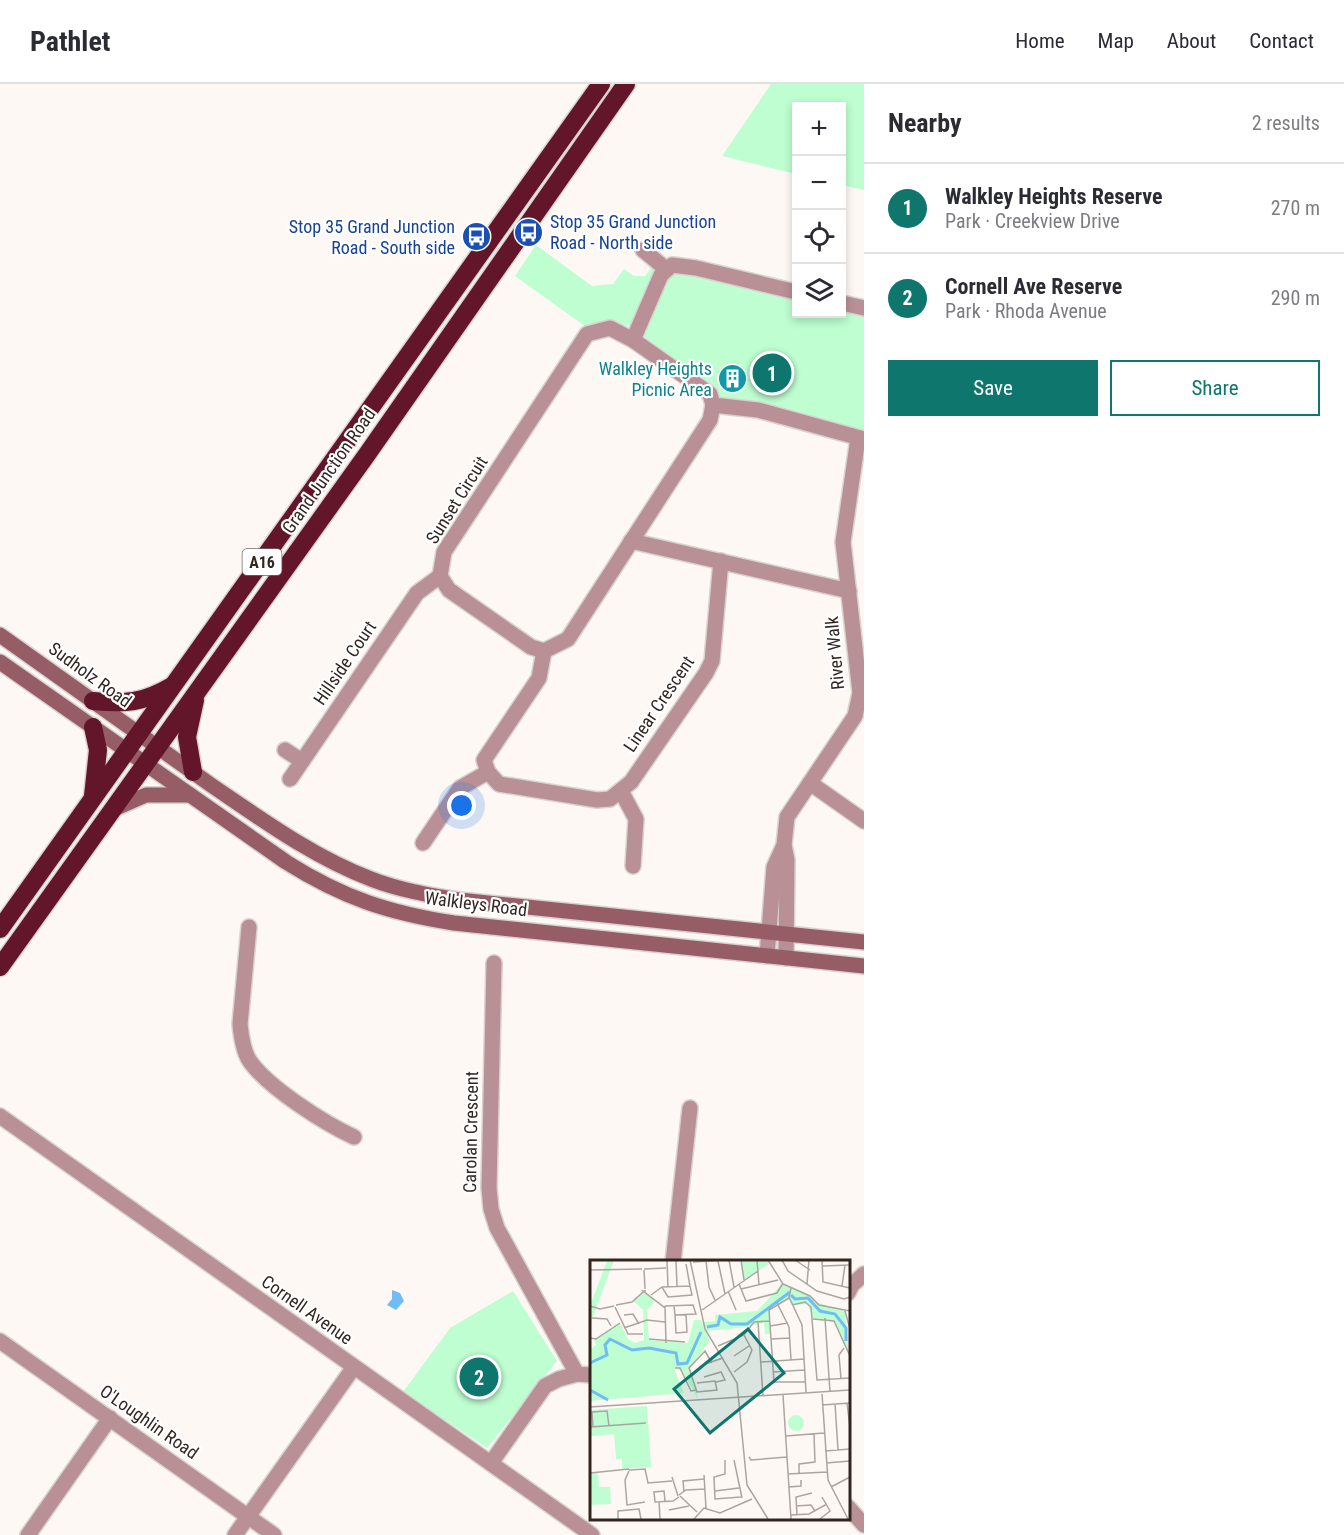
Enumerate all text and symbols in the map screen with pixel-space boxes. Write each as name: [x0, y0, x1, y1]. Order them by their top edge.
text: Pathlet: [30, 25, 110, 58]
text: Home: [1015, 29, 1065, 53]
text: Map: [1098, 29, 1134, 53]
text: About: [1167, 29, 1216, 53]
text: Contact: [1249, 29, 1314, 53]
map controls: [792, 102, 846, 318]
button: +: [792, 102, 846, 156]
text: Nearby: [888, 108, 962, 138]
text: 2 results: [1252, 111, 1320, 135]
button: −: [792, 156, 846, 210]
text: Walkley Heights Reserve: [945, 184, 1163, 209]
text: 1: [902, 196, 913, 220]
text: 270 m: [1271, 196, 1320, 220]
text: Park · Creekview Drive: [945, 209, 1120, 233]
button: locate: [792, 210, 846, 264]
place label: Stop 35 Grand Junction Road - North side: [550, 211, 716, 253]
place label: Stop 35 Grand Junction Road - South side: [289, 216, 455, 258]
bus stop icon: Stop 35 Grand Junction Road - North side: [513, 216, 545, 248]
bus stop icon: Stop 35 Grand Junction Road - South side: [460, 221, 492, 253]
button: layers: [792, 264, 846, 318]
text: Cornell Ave Reserve: [945, 274, 1122, 299]
text: 2: [902, 286, 913, 310]
text: 290 m: [1271, 286, 1320, 310]
text: Park · Rhoda Avenue: [945, 299, 1107, 323]
pin: 1: [752, 350, 792, 396]
place label: Walkley Heights Picnic Area: [599, 358, 712, 400]
button: Save: [888, 360, 1098, 416]
button: Share: [1110, 360, 1320, 416]
building icon: Walkley Heights Picnic Area: [717, 363, 749, 395]
street label: Grand Junction Road: [278, 404, 380, 537]
street label: Sunset Circuit: [421, 452, 492, 547]
road number: A16: [242, 549, 282, 575]
street label: River Walk: [821, 615, 848, 691]
street label: Hillside Court: [309, 617, 380, 709]
street label: Sudholz Road: [45, 638, 136, 712]
street label: Linear Crescent: [619, 652, 698, 756]
your location: [447, 791, 476, 820]
street label: Walkleys Road: [424, 887, 528, 920]
street label: Carolan Crescent: [459, 1071, 482, 1193]
inset map: [590, 1260, 849, 1520]
street label: Cornell Avenue: [258, 1271, 357, 1349]
pin: 2: [460, 1354, 498, 1400]
street label: O'Loughlin Road: [96, 1380, 202, 1463]

